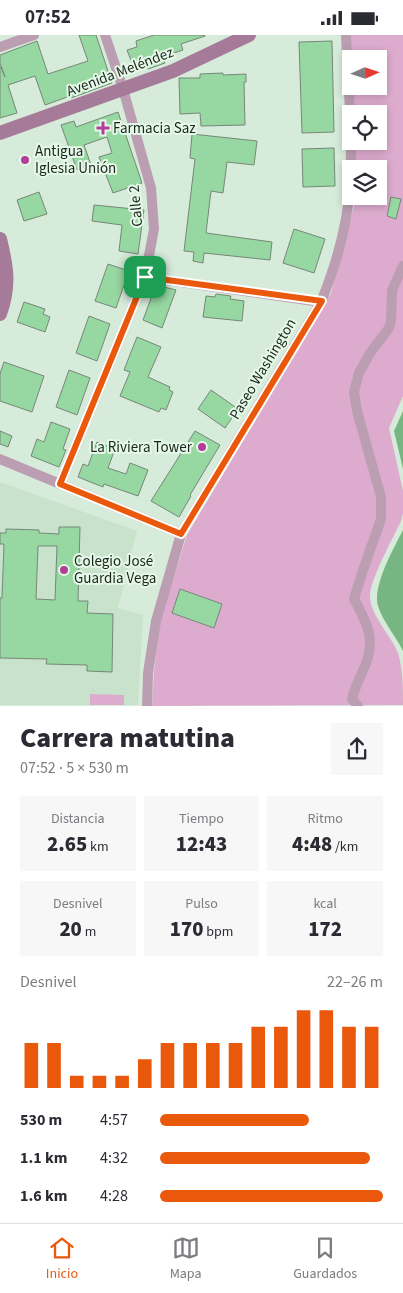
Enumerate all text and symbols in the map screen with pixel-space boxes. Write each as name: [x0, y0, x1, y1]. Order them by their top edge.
text: 07:52: [25, 4, 71, 31]
street label: Avenida Meléndez: [63, 42, 177, 102]
north arrow: [342, 50, 388, 95]
map controls: [342, 50, 387, 205]
button: locate: [342, 105, 387, 150]
place label: Farmacia Saz: [113, 118, 196, 139]
marker: Farmacia Saz: [97, 122, 109, 134]
place label: Antigua Iglesia Unión: [35, 141, 116, 179]
marker: Antigua Iglesia Unión: [19, 154, 31, 166]
button: layers: [342, 160, 387, 205]
street label: Calle 2: [124, 184, 148, 228]
pin: [124, 256, 166, 298]
icon: arrive: [131, 263, 159, 291]
street label: Paseo Washington: [225, 315, 301, 423]
place label: La Riviera Tower: [90, 437, 193, 458]
marker: La Riviera Tower: [196, 441, 208, 453]
place label: Colegio José Guardia Vega: [74, 551, 156, 589]
marker: Colegio José Guardia Vega: [58, 564, 70, 576]
text: Carrera matutina: [20, 718, 235, 758]
button: share: [331, 723, 383, 775]
text: 07:52 · 5 × 530 m: [20, 757, 129, 779]
text: Distancia: [51, 809, 105, 829]
text: Tiempo: [179, 809, 224, 829]
text: Ritmo: [307, 809, 343, 829]
text: 2.65: [47, 829, 87, 859]
text: 12:43: [176, 829, 227, 859]
text: 4:48: [292, 829, 332, 859]
text: km: [87, 837, 109, 857]
text: /km: [332, 837, 358, 857]
text: Desnivel: [53, 894, 103, 914]
text: Pulso: [185, 894, 218, 914]
text: kcal: [313, 894, 337, 914]
text: 20: [59, 914, 82, 944]
text: 170: [170, 914, 203, 944]
text: 172: [308, 914, 342, 944]
text: m: [82, 922, 96, 942]
text: bpm: [203, 922, 233, 942]
text: Desnivel: [20, 971, 77, 993]
text: 22–26 m: [327, 971, 383, 993]
text: 530 m: [20, 1109, 62, 1131]
text: 4:57: [100, 1109, 128, 1131]
text: 1.1 km: [20, 1147, 67, 1169]
text: 4:32: [100, 1147, 128, 1169]
text: 1.6 km: [20, 1185, 67, 1207]
text: 4:28: [100, 1185, 128, 1207]
tab: Inicio: [46, 1234, 78, 1284]
tab: Mapa: [170, 1234, 202, 1284]
tab: Guardados: [293, 1234, 357, 1284]

